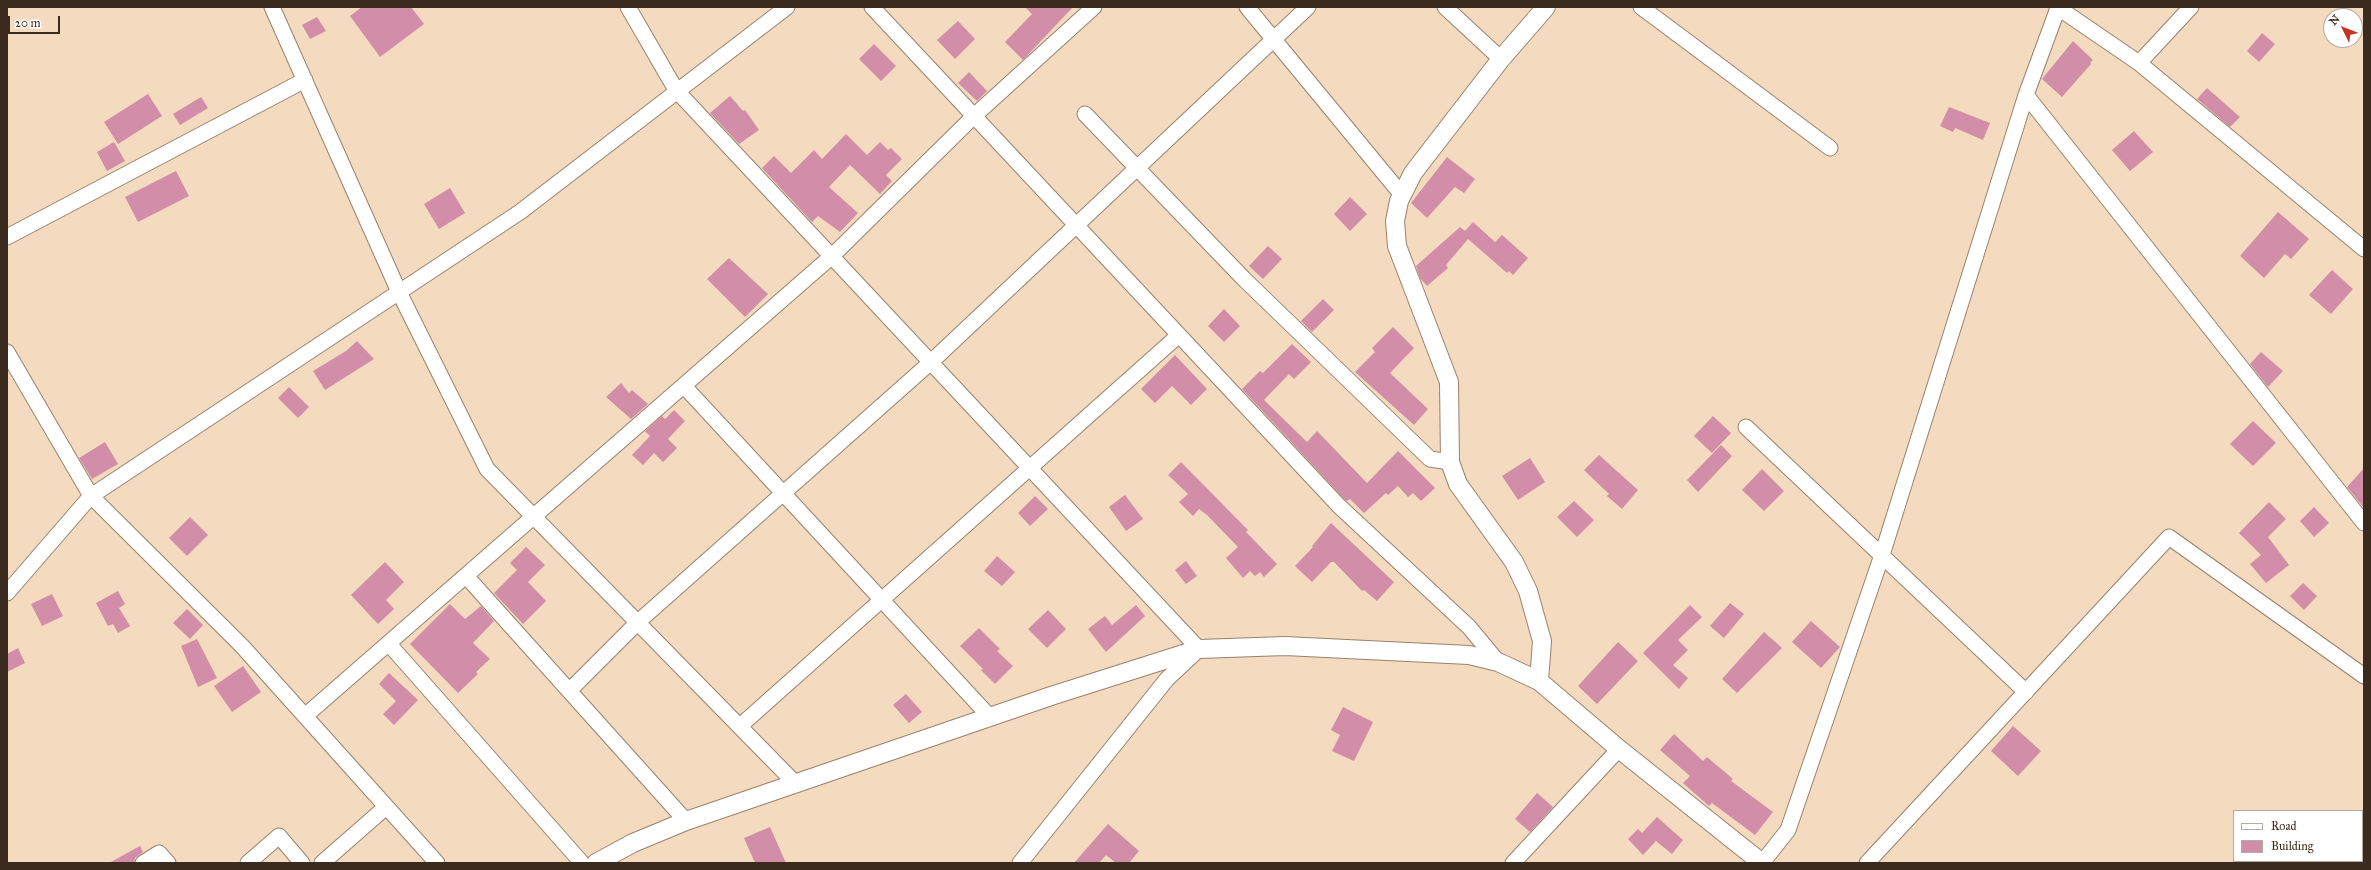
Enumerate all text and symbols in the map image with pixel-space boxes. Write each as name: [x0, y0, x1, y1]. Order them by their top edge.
scale bar: [10, 8, 62, 34]
north arrow: [2323, 8, 2363, 48]
text: N: [2327, 12, 2343, 28]
text: 20 m: [15, 16, 41, 30]
legend: [2233, 810, 2363, 862]
text: Road: [2271, 819, 2297, 833]
text: Building: [2271, 839, 2313, 853]

